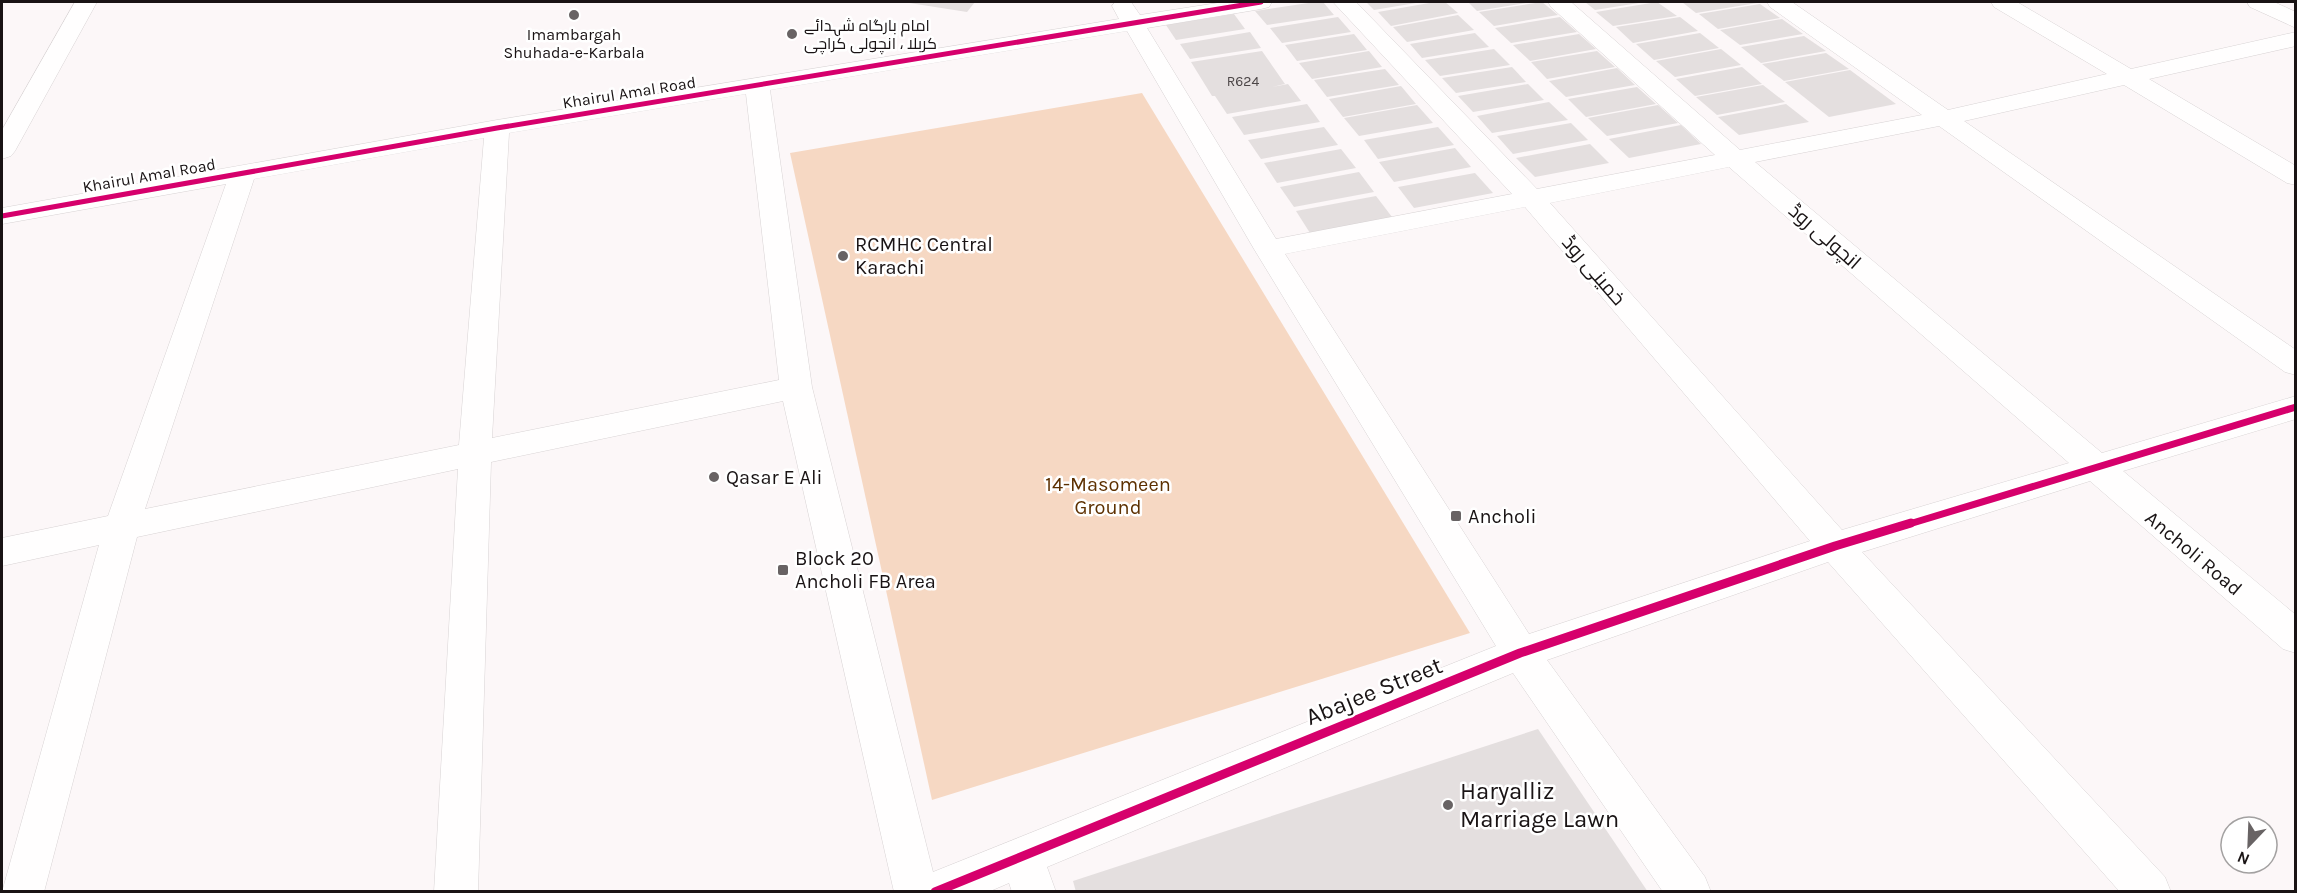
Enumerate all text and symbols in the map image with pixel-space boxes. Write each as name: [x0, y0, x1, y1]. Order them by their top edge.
marker: Imambargah Shuhada-e-Karbala: [567, 8, 581, 22]
place label: امام بارگاہ شہدائے کربلا ، انچولی کراچی: [804, 16, 937, 55]
place label: Imambargah Shuhada-e-Karbala: [503, 25, 645, 62]
marker: امام بارگاہ شہدائے کربلا ، انچولی کراچی: [785, 27, 799, 41]
street label: Khairul Amal Road: [561, 73, 697, 112]
house number: R624: [1227, 73, 1259, 90]
street label: Khairul Amal Road: [81, 154, 217, 197]
street label: انچولی روڈ: [1783, 199, 1865, 275]
street label: خمینی روڈ: [1556, 231, 1630, 310]
place label: RCMHC Central Karachi: [855, 233, 993, 279]
marker: RCMHC Central Karachi: [836, 249, 850, 263]
place label: Qasar E Ali: [726, 466, 823, 489]
marker: Qasar E Ali: [707, 470, 721, 484]
park label: 14-Masomeen Ground: [1045, 473, 1171, 519]
place label: Ancholi: [1468, 505, 1536, 528]
street label: Ancholi Road: [2141, 506, 2247, 601]
marker: Ancholi: [1449, 509, 1463, 523]
place label: Block 20 Ancholi FB Area: [795, 547, 936, 593]
marker: Block 20 Ancholi FB Area: [776, 563, 790, 577]
street label: Abajee Street: [1302, 651, 1446, 731]
place label: Haryalliz Marriage Lawn: [1460, 777, 1619, 833]
marker: Haryalliz Marriage Lawn: [1441, 798, 1455, 812]
north arrow: [2219, 815, 2279, 875]
text: N: [2234, 847, 2252, 869]

